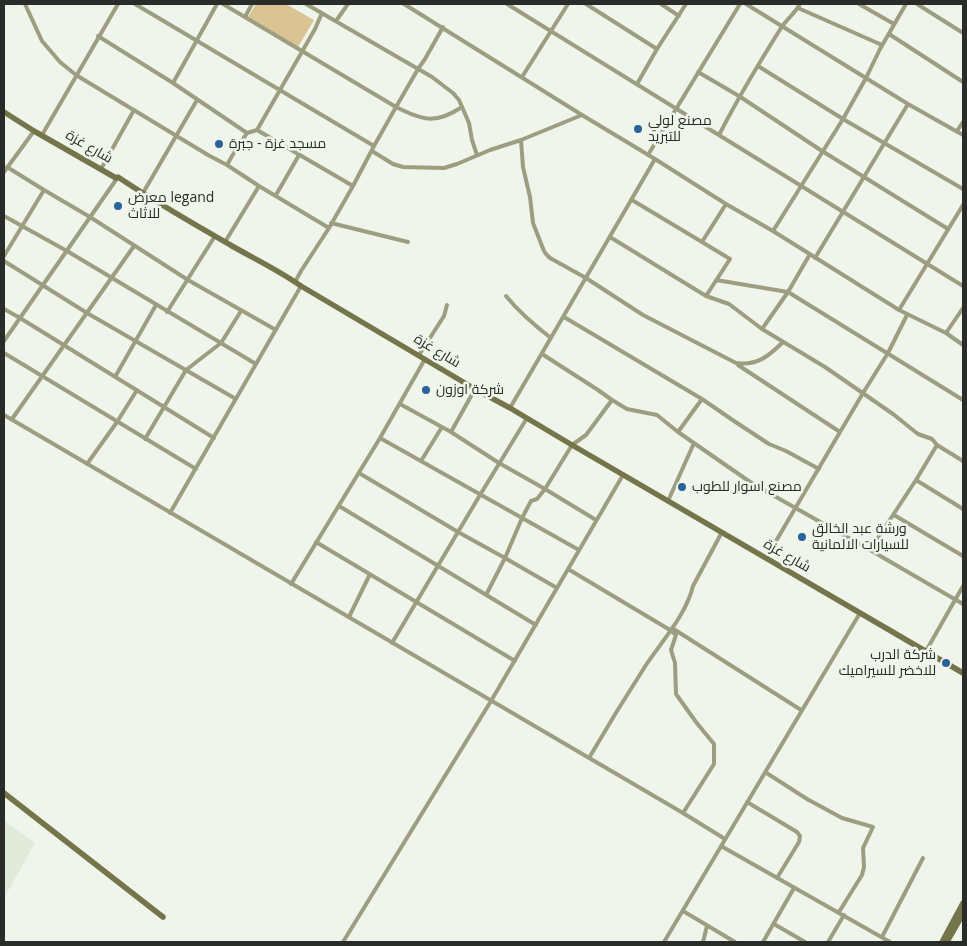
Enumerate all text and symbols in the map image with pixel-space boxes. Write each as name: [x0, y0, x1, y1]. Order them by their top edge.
place label: مصنع لولي للتبريد: [648, 113, 712, 146]
marker: مصنع لولي للتبريد: [632, 123, 644, 135]
street label: شارع غزة: [63, 127, 115, 167]
place label: مسجد غزة - جبرة: [229, 136, 326, 152]
marker: مسجد غزة - جبرة: [213, 138, 225, 150]
place label: معرض legand للاثاث: [128, 190, 214, 222]
marker: معرض legand للاثاث: [112, 200, 124, 212]
street label: شارع غزة: [411, 331, 463, 371]
place label: شركة اوزون: [436, 382, 504, 398]
marker: شركة اوزون: [420, 384, 432, 396]
place label: مصنع اسوار للطوب: [692, 479, 802, 495]
marker: مصنع اسوار للطوب: [676, 481, 688, 493]
place label: ورشة عبد الخالق للسيارات الالمانية: [812, 521, 909, 554]
marker: ورشة عبد الخالق للسيارات الالمانية: [796, 531, 808, 543]
street label: شارع غزة: [761, 536, 813, 576]
place label: شركة الدرب للاخضر للسيراميك: [839, 647, 936, 680]
marker: شركة الدرب للاخضر للسيراميك: [940, 657, 952, 669]

